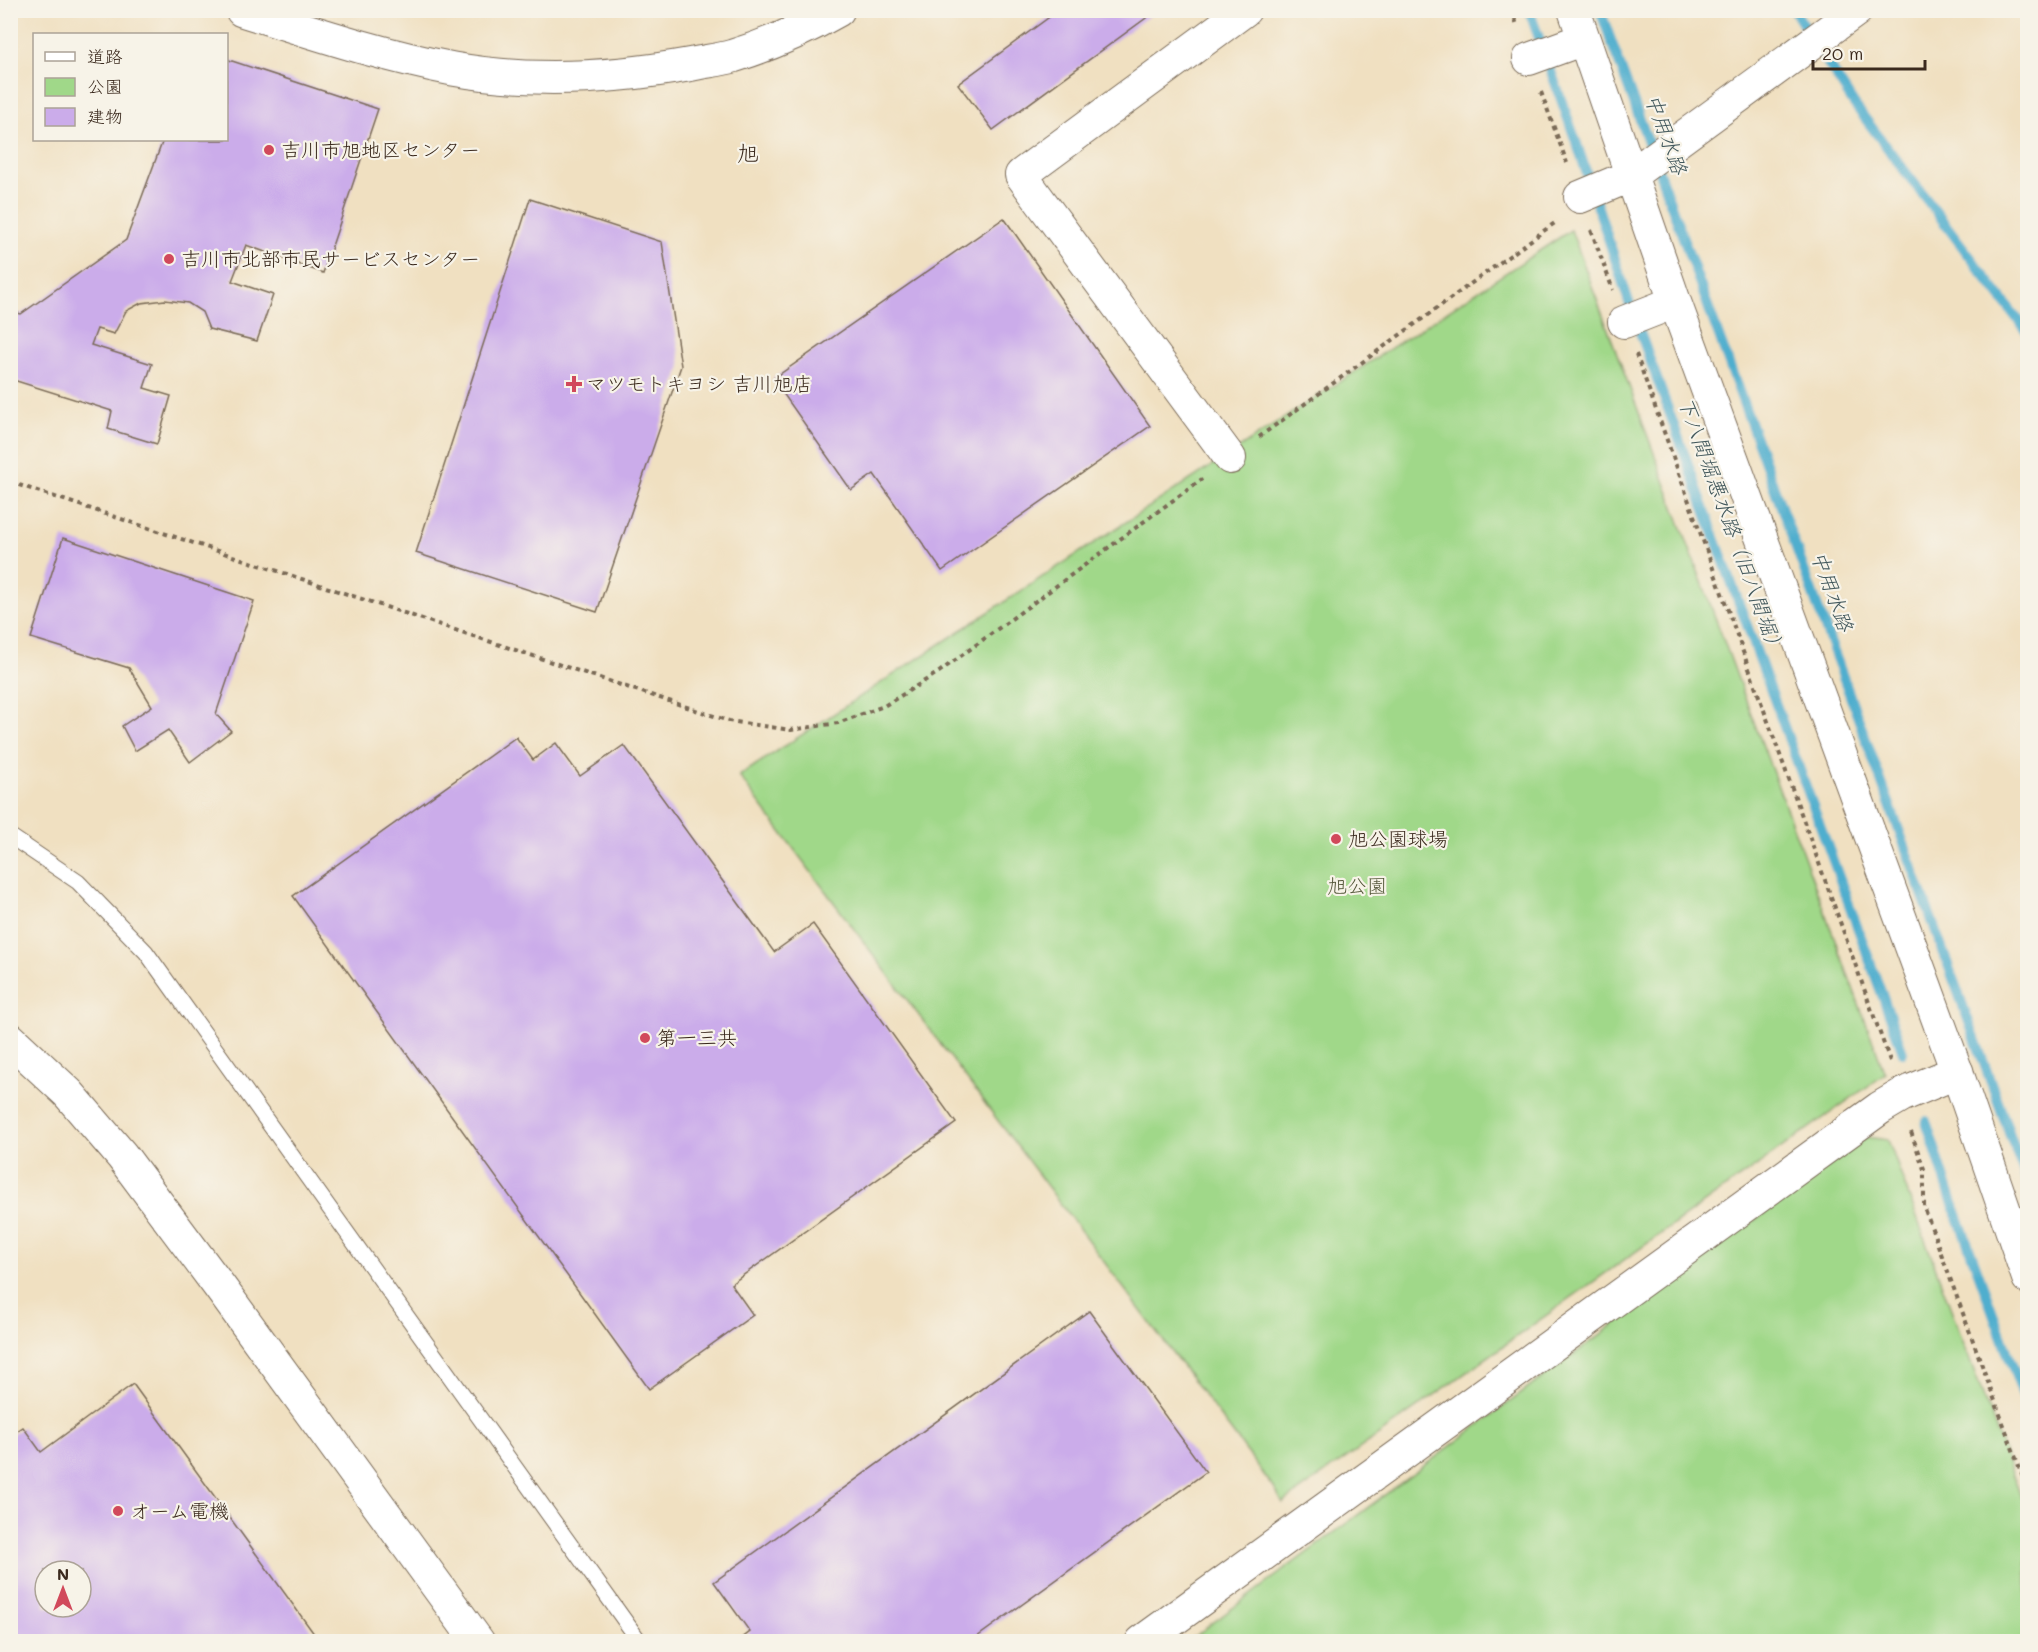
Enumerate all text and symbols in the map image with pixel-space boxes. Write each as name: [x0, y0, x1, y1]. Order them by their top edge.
legend: [33, 33, 228, 141]
scale bar: [1813, 33, 1926, 71]
text: 20 m: [1822, 41, 1863, 65]
text: 道路: [87, 44, 123, 68]
text: 公園: [87, 74, 123, 98]
water label: 中用水路: [1640, 89, 1695, 179]
text: 建物: [87, 104, 123, 128]
place label: 吉川市旭地区センター: [281, 136, 480, 162]
district label: 旭: [737, 138, 759, 167]
marker: 吉川市旭地区センター: [262, 143, 276, 157]
place label: 吉川市北部市民サービスセンター: [181, 245, 480, 271]
marker: 吉川市北部市民サービスセンター: [162, 252, 176, 266]
place label: マツモトキヨシ 吉川旭店: [586, 370, 812, 396]
marker: マツモトキヨシ 吉川旭店: [567, 377, 581, 391]
water label: 下八間堀悪水路（旧八間堀）: [1673, 393, 1792, 658]
water label: 中用水路: [1806, 546, 1861, 636]
place label: 旭公園球場: [1348, 825, 1448, 851]
marker: 旭公園球場: [1329, 832, 1343, 846]
park label: 旭公園: [1327, 872, 1387, 898]
place label: 第一三共: [657, 1024, 737, 1050]
marker: 第一三共: [638, 1031, 652, 1045]
place label: オーム電機: [130, 1497, 229, 1523]
marker: オーム電機: [111, 1504, 125, 1518]
north arrow: [33, 1559, 93, 1619]
text: N: [57, 1563, 69, 1584]

